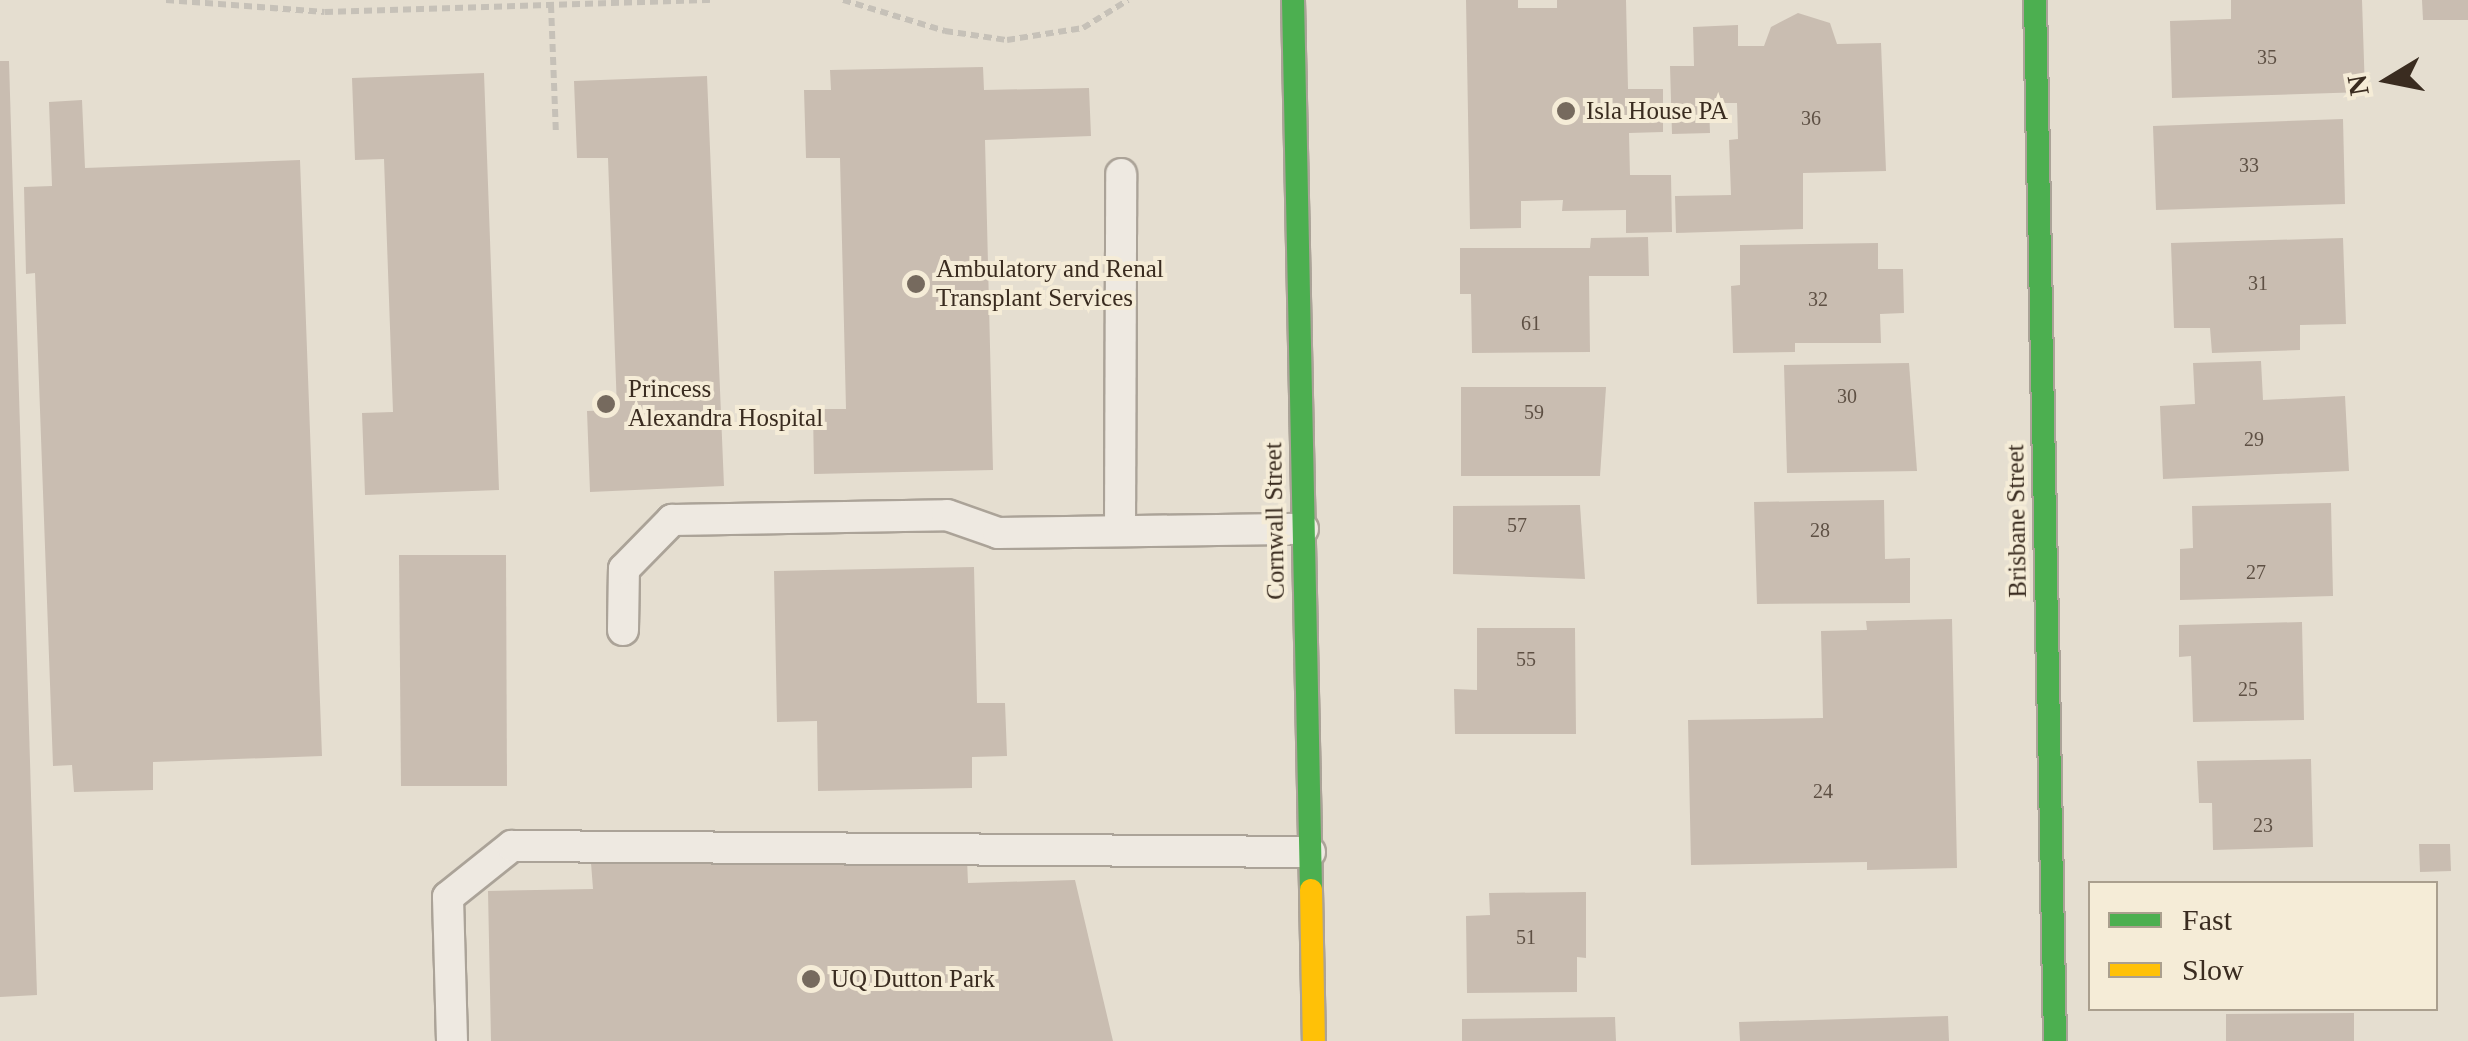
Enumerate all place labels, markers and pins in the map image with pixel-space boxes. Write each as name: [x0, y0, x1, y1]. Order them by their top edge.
place label: Isla House PA: [1586, 96, 1728, 126]
marker: Isla House PA: [1555, 100, 1577, 122]
place label: Ambulatory and Renal Transplant Services: [936, 255, 1164, 314]
marker: Ambulatory and Renal Transplant Services: [905, 273, 927, 295]
place label: Princess Alexandra Hospital: [628, 375, 823, 434]
marker: Princess Alexandra Hospital: [593, 391, 619, 417]
place label: UQ Dutton Park: [831, 964, 995, 994]
marker: UQ Dutton Park: [800, 968, 822, 990]

